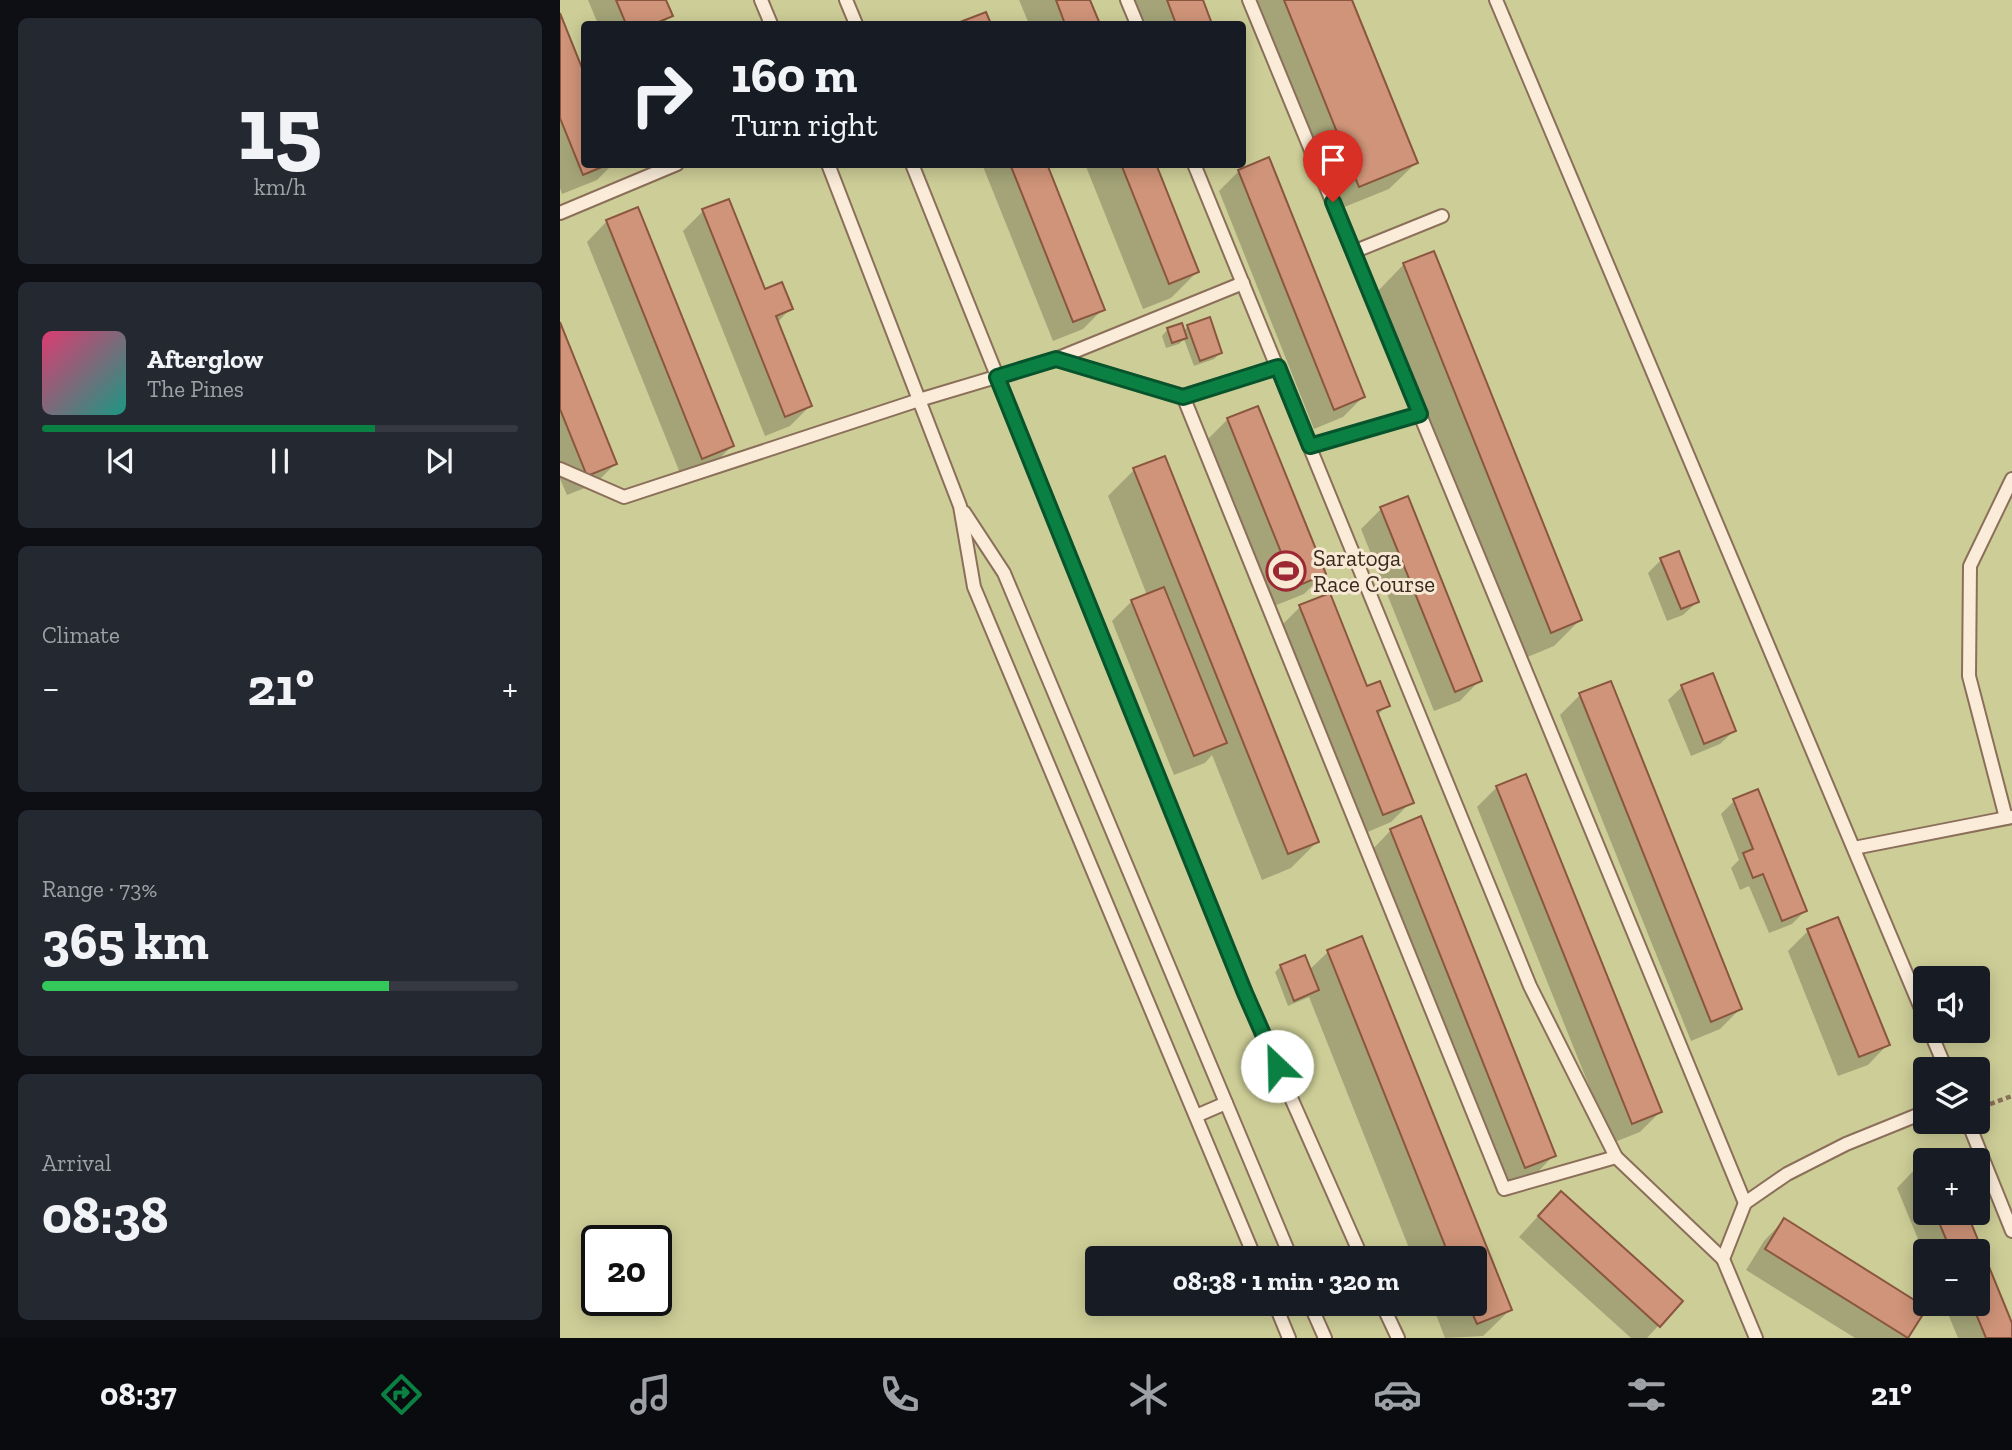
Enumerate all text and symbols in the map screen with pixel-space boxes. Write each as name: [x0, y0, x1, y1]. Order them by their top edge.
text: 160 m: [731, 46, 857, 105]
icon: right: [616, 49, 707, 140]
text: 15: [238, 73, 322, 182]
text: Turn right: [731, 106, 878, 144]
pin: [1303, 130, 1363, 202]
icon: arrive: [1314, 141, 1352, 179]
text: km/h: [254, 173, 306, 201]
text: Afterglow: [147, 343, 263, 375]
text: The Pines: [147, 375, 244, 403]
icon: previous: [102, 442, 140, 480]
icon: pause: [261, 442, 299, 480]
icon: next: [420, 442, 458, 480]
place label: Saratoga Race Course: [1313, 544, 1435, 598]
sports icon: Saratoga Race Course: [1265, 550, 1307, 592]
text: Climate: [42, 621, 120, 649]
text: 21°: [247, 656, 314, 718]
text: −: [42, 665, 60, 711]
text: +: [502, 665, 518, 711]
text: Range · 73%: [42, 875, 157, 903]
text: 365 km: [42, 910, 209, 972]
map controls: [1913, 966, 1990, 1316]
button: sound: [1913, 966, 1990, 1043]
position arrow: [1240, 1029, 1314, 1103]
button: layers: [1913, 1057, 1990, 1134]
button: +: [1913, 1148, 1990, 1225]
text: Arrival: [42, 1149, 111, 1177]
text: 08:38: [42, 1184, 169, 1246]
speed limit sign: 20: [581, 1225, 672, 1316]
button: −: [1913, 1239, 1990, 1316]
text: 08:38 · 1 min · 320 m: [1173, 1265, 1399, 1297]
icon: directions: [377, 1370, 426, 1419]
icon: music: [626, 1370, 675, 1419]
icon: phone: [875, 1370, 924, 1419]
icon: climate: [1124, 1370, 1173, 1419]
icon: car: [1373, 1370, 1422, 1419]
icon: filters: [1622, 1370, 1671, 1419]
text: 08:37: [100, 1375, 177, 1413]
text: 21°: [1871, 1375, 1912, 1413]

